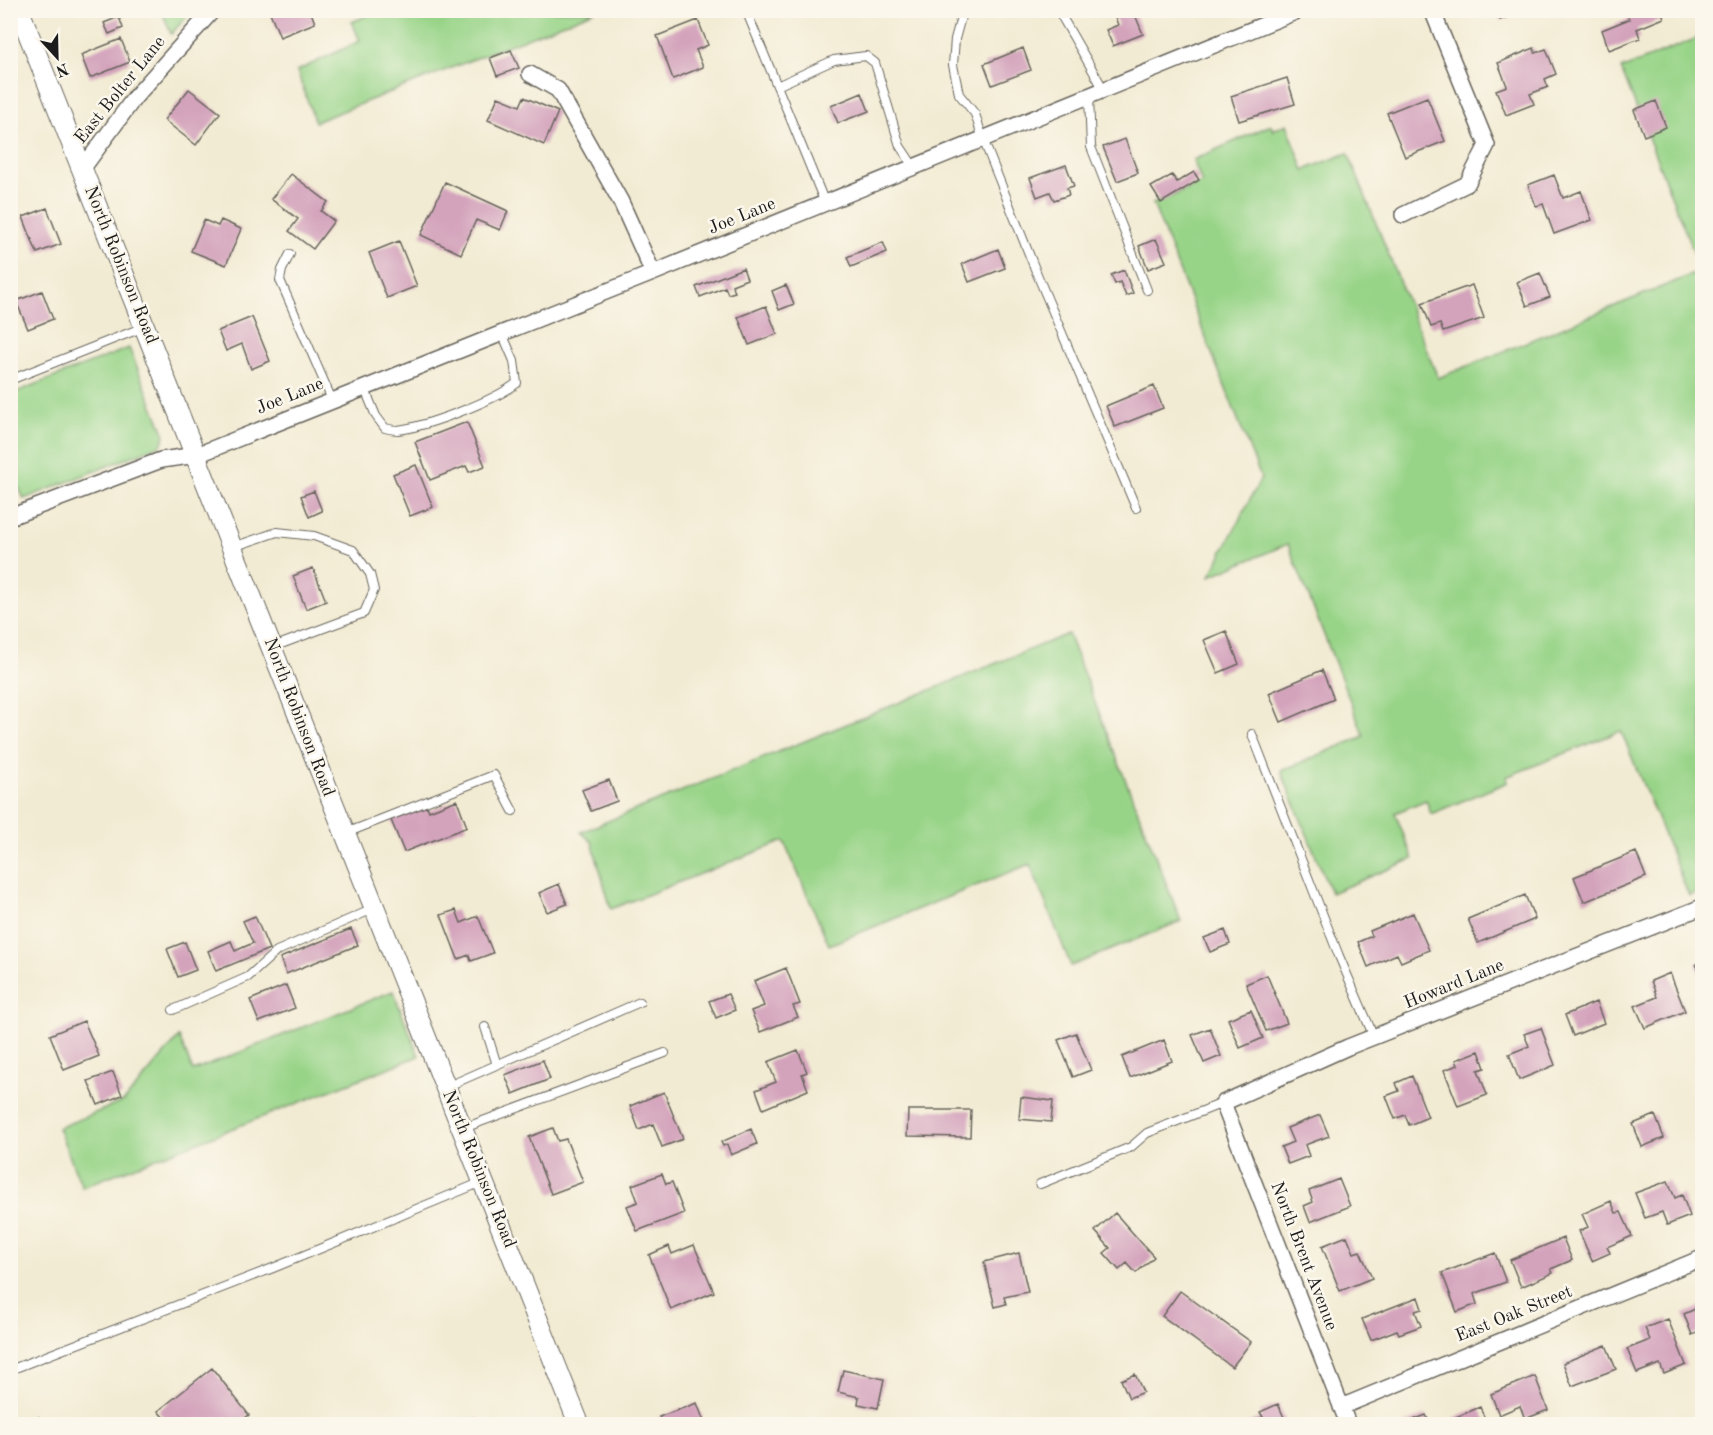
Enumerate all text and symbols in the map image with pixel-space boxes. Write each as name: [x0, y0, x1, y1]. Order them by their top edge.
north arrow: [27, 27, 87, 87]
street label: East Bolter Lane: [71, 33, 169, 147]
text: N: [52, 59, 71, 79]
street label: North Robinson Road: [81, 184, 161, 346]
street label: Joe Lane: [706, 194, 778, 238]
street label: Joe Lane: [254, 374, 326, 418]
street label: North Robinson Road: [260, 635, 338, 799]
street label: Howard Lane: [1402, 956, 1506, 1012]
street label: North Robinson Road: [439, 1088, 519, 1250]
street label: North Brent Avenue: [1267, 1179, 1341, 1333]
street label: East Oak Street: [1453, 1282, 1575, 1346]

